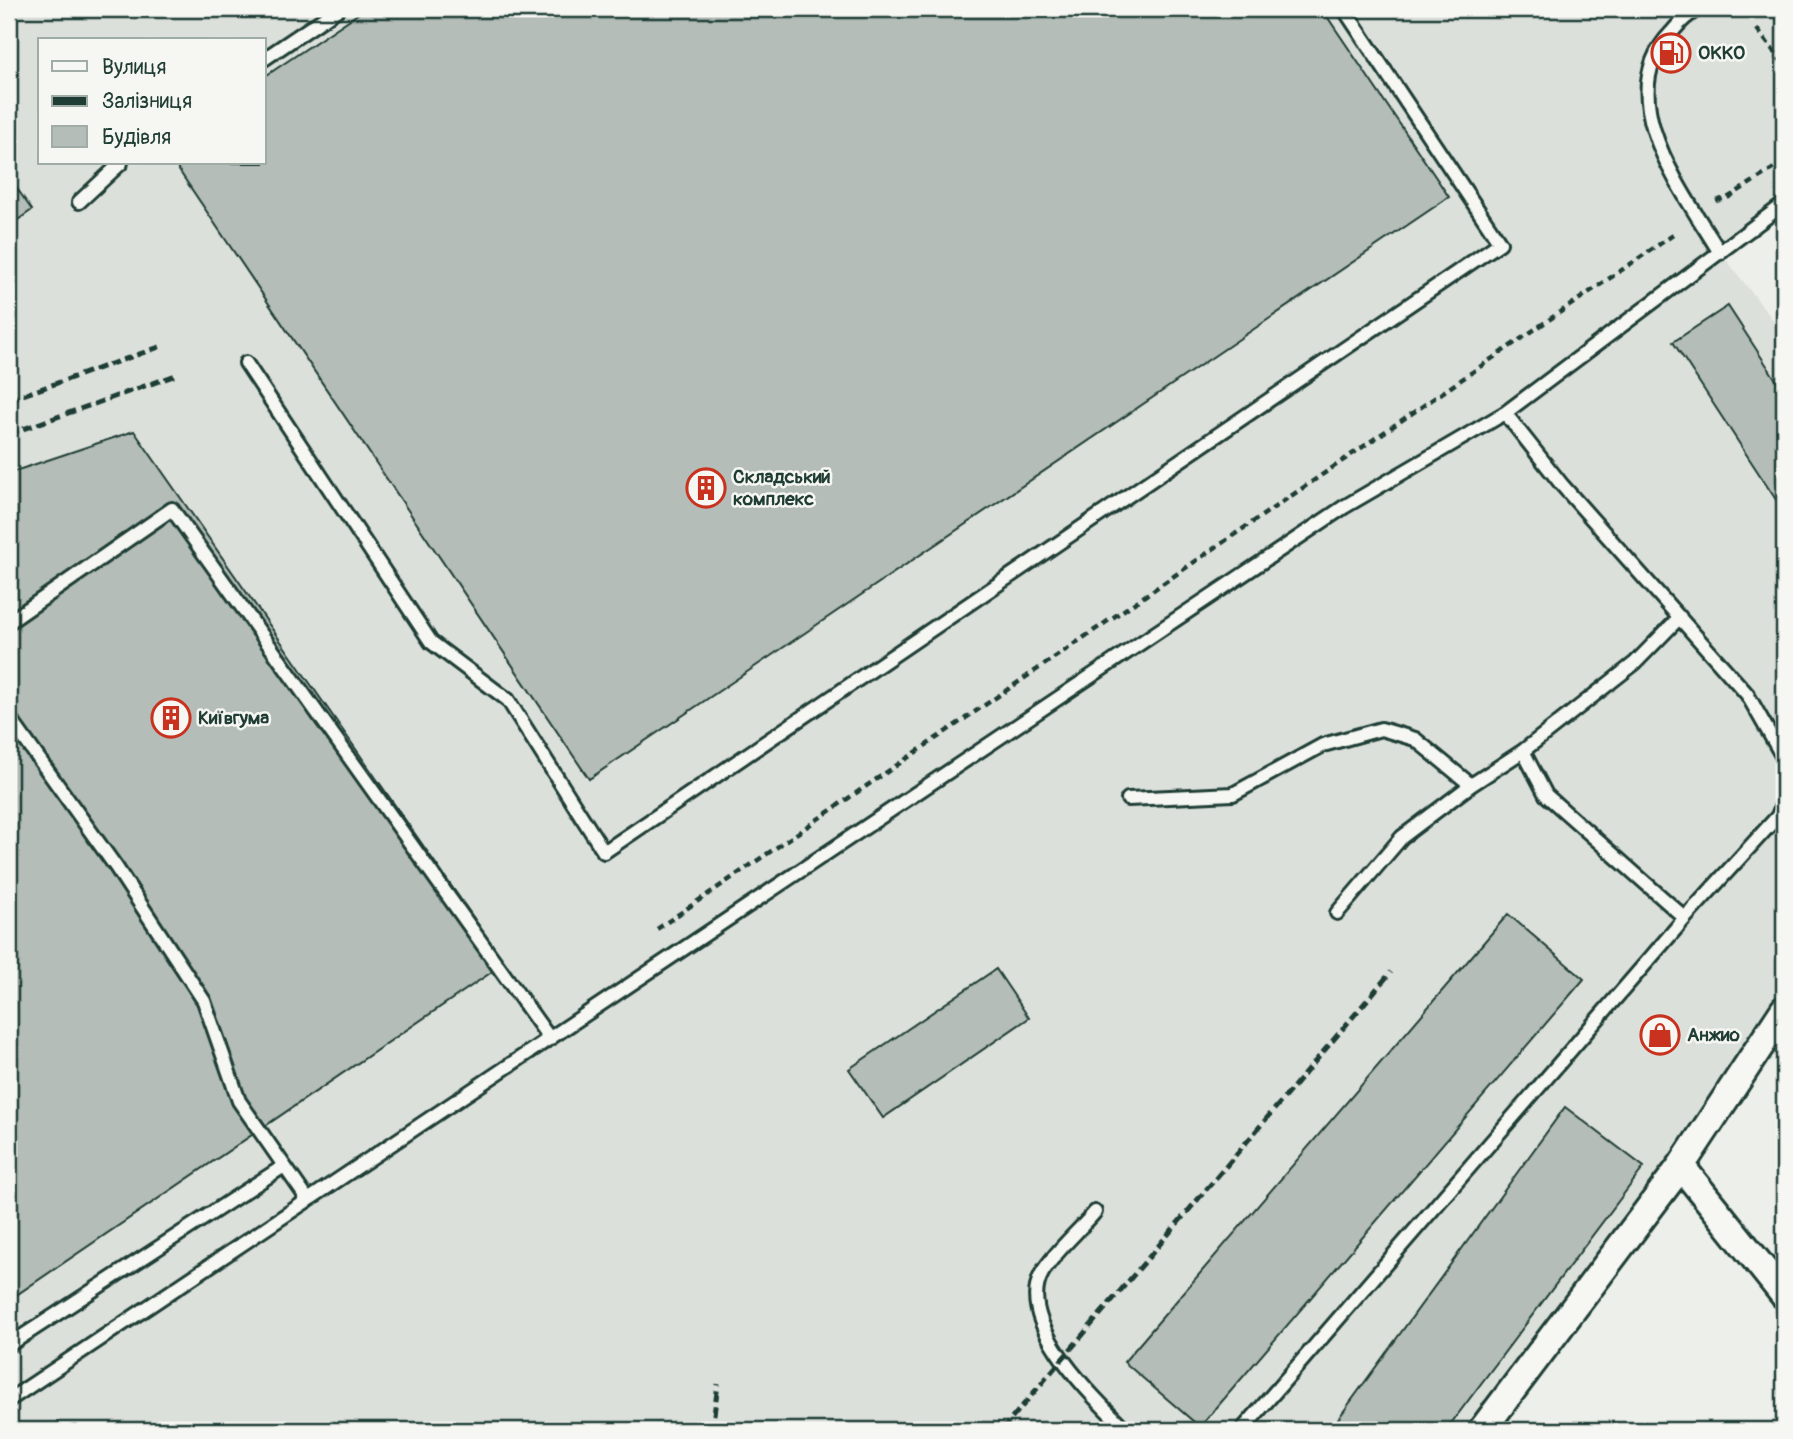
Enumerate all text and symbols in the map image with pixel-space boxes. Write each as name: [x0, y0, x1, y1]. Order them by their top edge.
fuel station icon: OKKO: [1650, 32, 1692, 74]
legend: [38, 38, 266, 164]
place label: OKKO: [1698, 41, 1745, 65]
text: Вулиця: [102, 54, 166, 81]
text: Залізниця: [102, 88, 192, 115]
text: Будівля: [102, 124, 171, 151]
place label: Складський комплекс: [733, 465, 831, 511]
building icon: Складський комплекс: [685, 467, 727, 509]
building icon: Київгума: [150, 697, 192, 739]
place label: Київгума: [198, 706, 269, 730]
shop icon: Анжио: [1639, 1014, 1681, 1056]
place label: Анжио: [1687, 1023, 1740, 1047]

